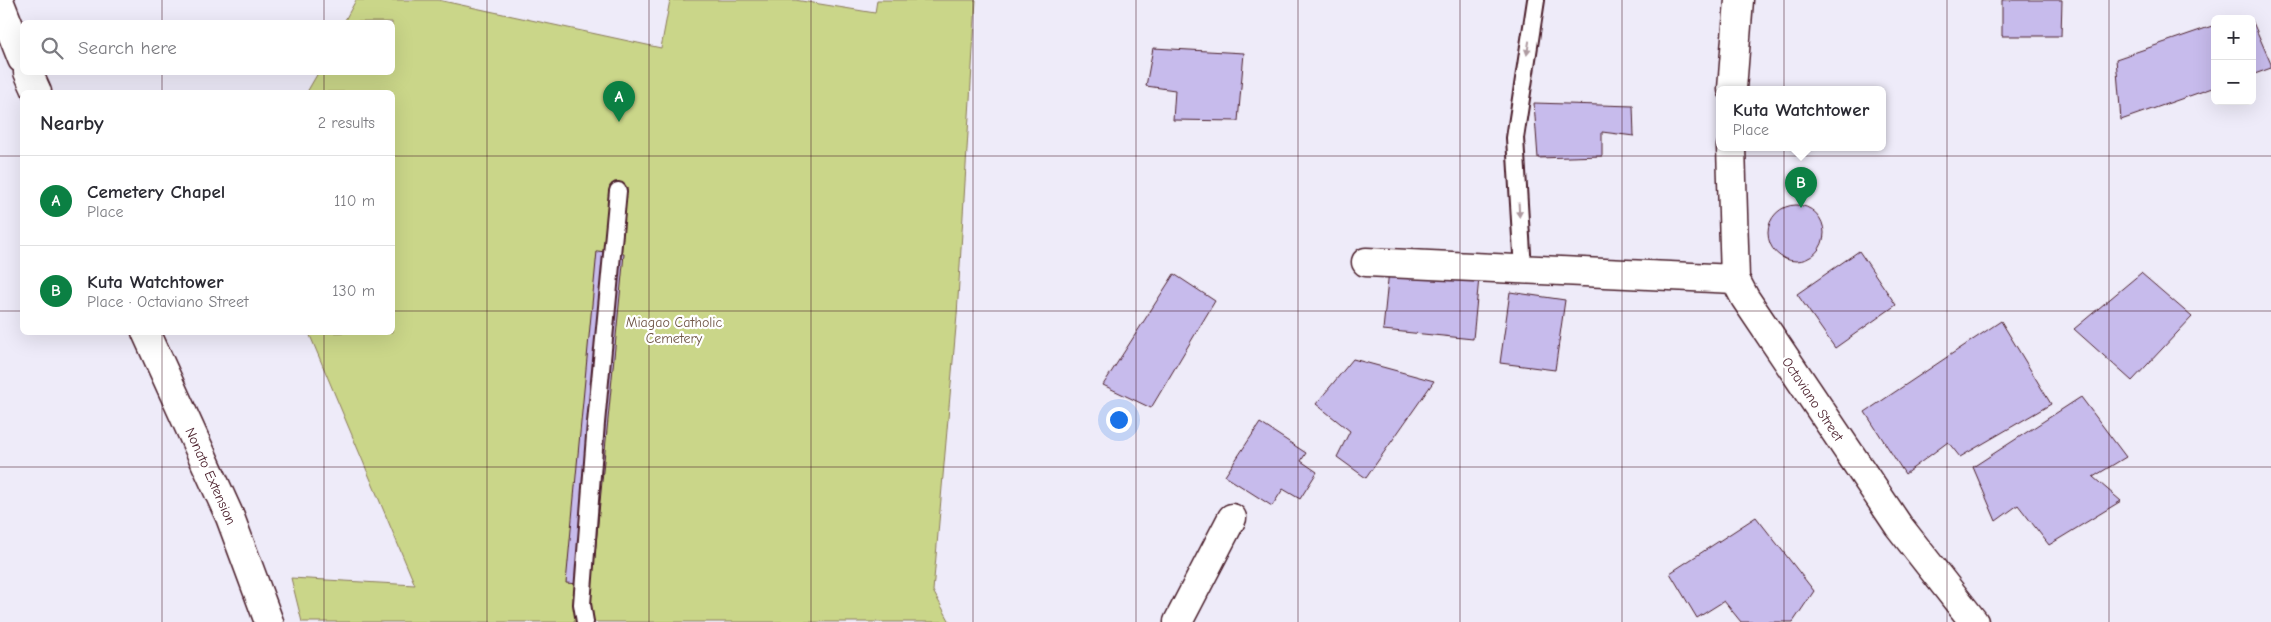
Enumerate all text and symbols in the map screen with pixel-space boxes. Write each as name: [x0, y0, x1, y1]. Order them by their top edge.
map controls: [2211, 15, 2256, 105]
button: +: [2211, 15, 2256, 60]
search box: [20, 20, 395, 75]
icon: search: [38, 34, 66, 62]
text: Search here: [78, 37, 177, 59]
one-way arrow: [1524, 41, 1532, 57]
button: −: [2211, 60, 2256, 105]
pin: A: [603, 81, 635, 122]
popup: [1716, 86, 1886, 151]
text: Kuta Watchtower: [1733, 99, 1869, 121]
text: Nearby: [40, 111, 104, 135]
text: 2 results: [318, 114, 375, 132]
text: Place: [1733, 121, 1769, 139]
pin: B: [1785, 167, 1817, 208]
text: Cemetery Chapel: [87, 181, 225, 203]
text: A: [52, 192, 60, 210]
text: 110 m: [334, 192, 375, 210]
one-way arrow: [1516, 202, 1524, 218]
text: Place: [87, 203, 123, 221]
text: Kuta Watchtower: [87, 271, 224, 293]
text: B: [51, 282, 61, 300]
text: 130 m: [332, 282, 375, 300]
text: Place · Octaviano Street: [87, 293, 249, 311]
park label: Miagao Catholic Cemetery: [626, 314, 723, 347]
street label: Octaviano Street: [1778, 354, 1848, 445]
your location: [1106, 407, 1132, 433]
street label: Nonato Extension: [181, 425, 240, 528]

